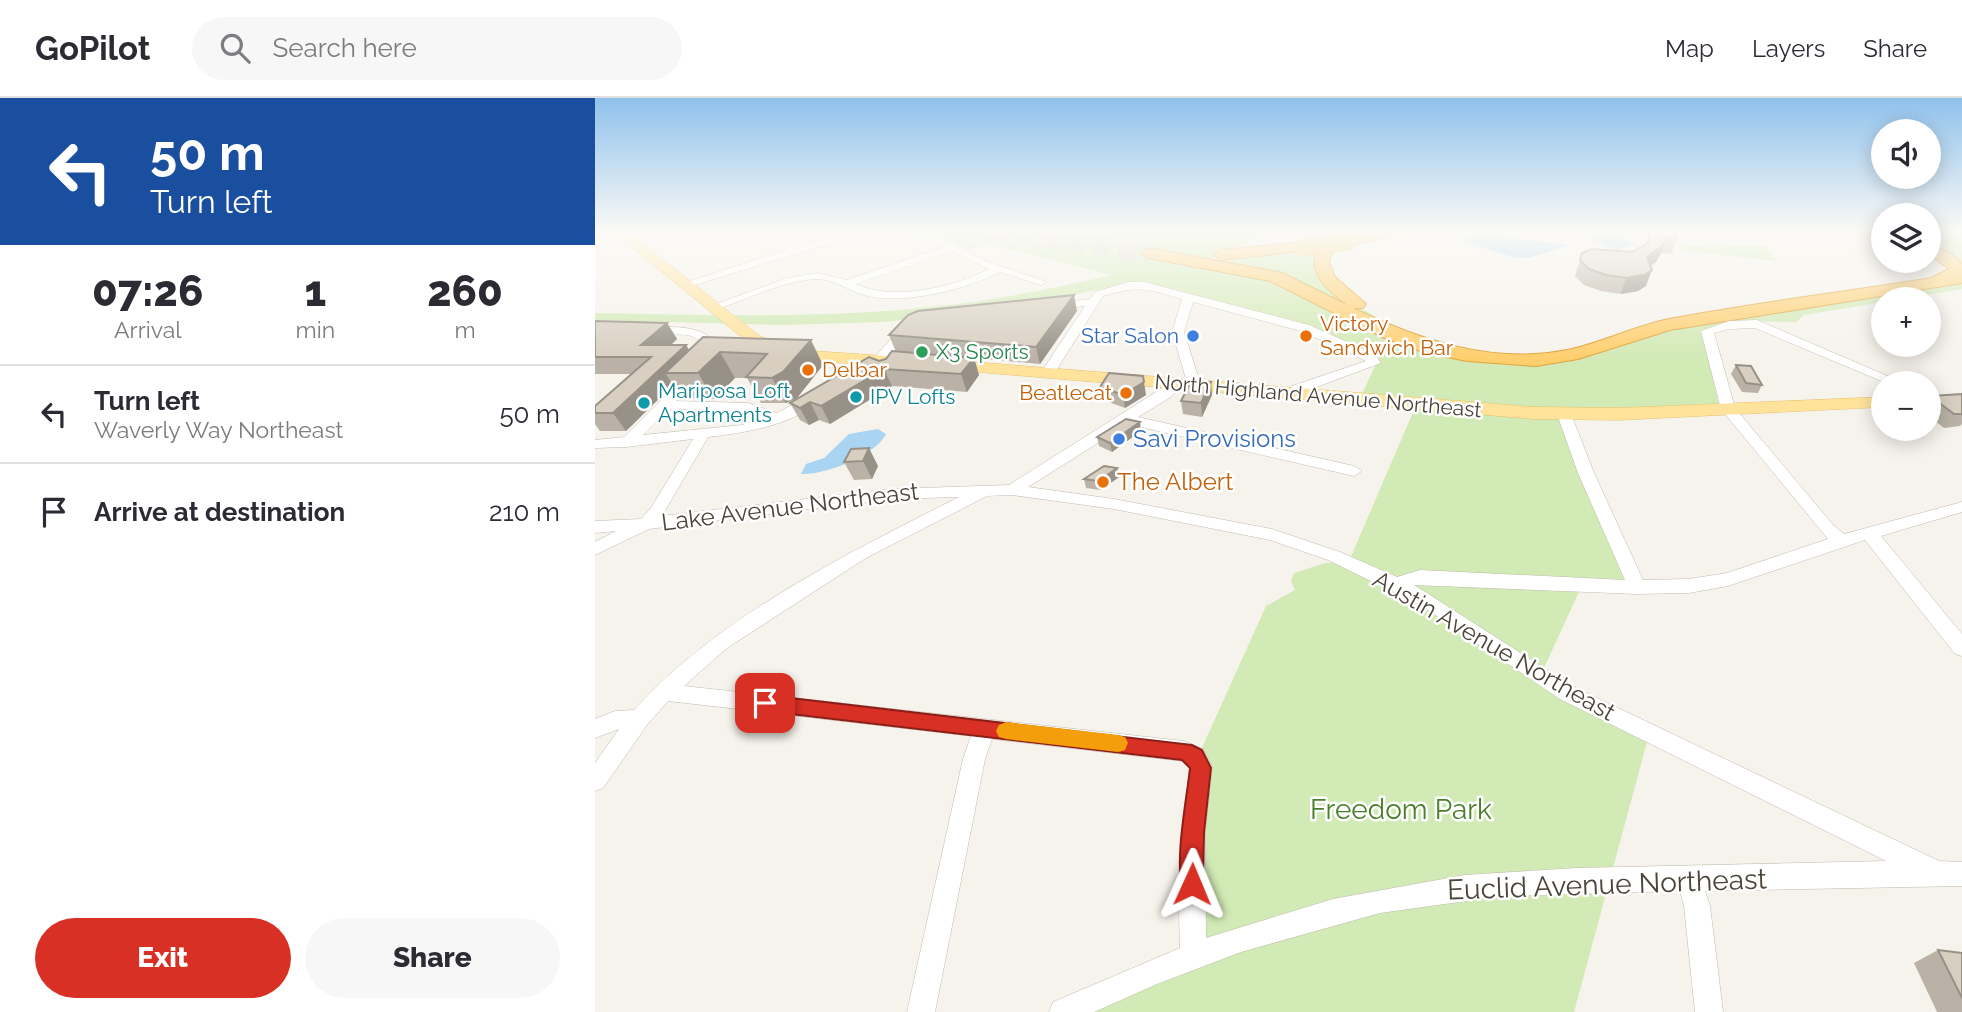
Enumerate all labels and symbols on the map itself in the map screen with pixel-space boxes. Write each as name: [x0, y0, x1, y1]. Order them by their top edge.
place label: Victory Sandwich Bar: [1320, 311, 1454, 360]
place label: Star Salon: [1081, 323, 1179, 348]
marker: Star Salon: [1185, 328, 1201, 344]
marker: Victory Sandwich Bar: [1298, 328, 1314, 344]
place label: X3 Sports: [936, 339, 1029, 364]
marker: X3 Sports: [914, 344, 930, 360]
place label: Delbar: [822, 357, 887, 382]
marker: Delbar: [800, 362, 816, 378]
street label: North Highland Avenue Northeast: [1153, 369, 1483, 422]
place label: Mariposa Loft Apartments: [658, 378, 790, 427]
place label: Beatlecat: [1019, 380, 1112, 405]
place label: IPV Lofts: [870, 384, 955, 409]
marker: Beatlecat: [1118, 385, 1134, 401]
marker: IPV Lofts: [848, 389, 864, 405]
marker: Mariposa Loft Apartments: [636, 395, 652, 411]
place label: Savi Provisions: [1133, 424, 1296, 453]
marker: Savi Provisions: [1111, 431, 1127, 447]
place label: The Albert: [1117, 467, 1233, 496]
marker: The Albert: [1095, 474, 1111, 490]
street label: Lake Avenue Northeast: [660, 476, 920, 537]
street label: Austin Avenue Northeast: [1368, 564, 1620, 727]
pin: [735, 673, 795, 733]
park label: Freedom Park: [1310, 793, 1492, 826]
position arrow: [1155, 847, 1229, 921]
street label: Euclid Avenue Northeast: [1447, 862, 1768, 907]

